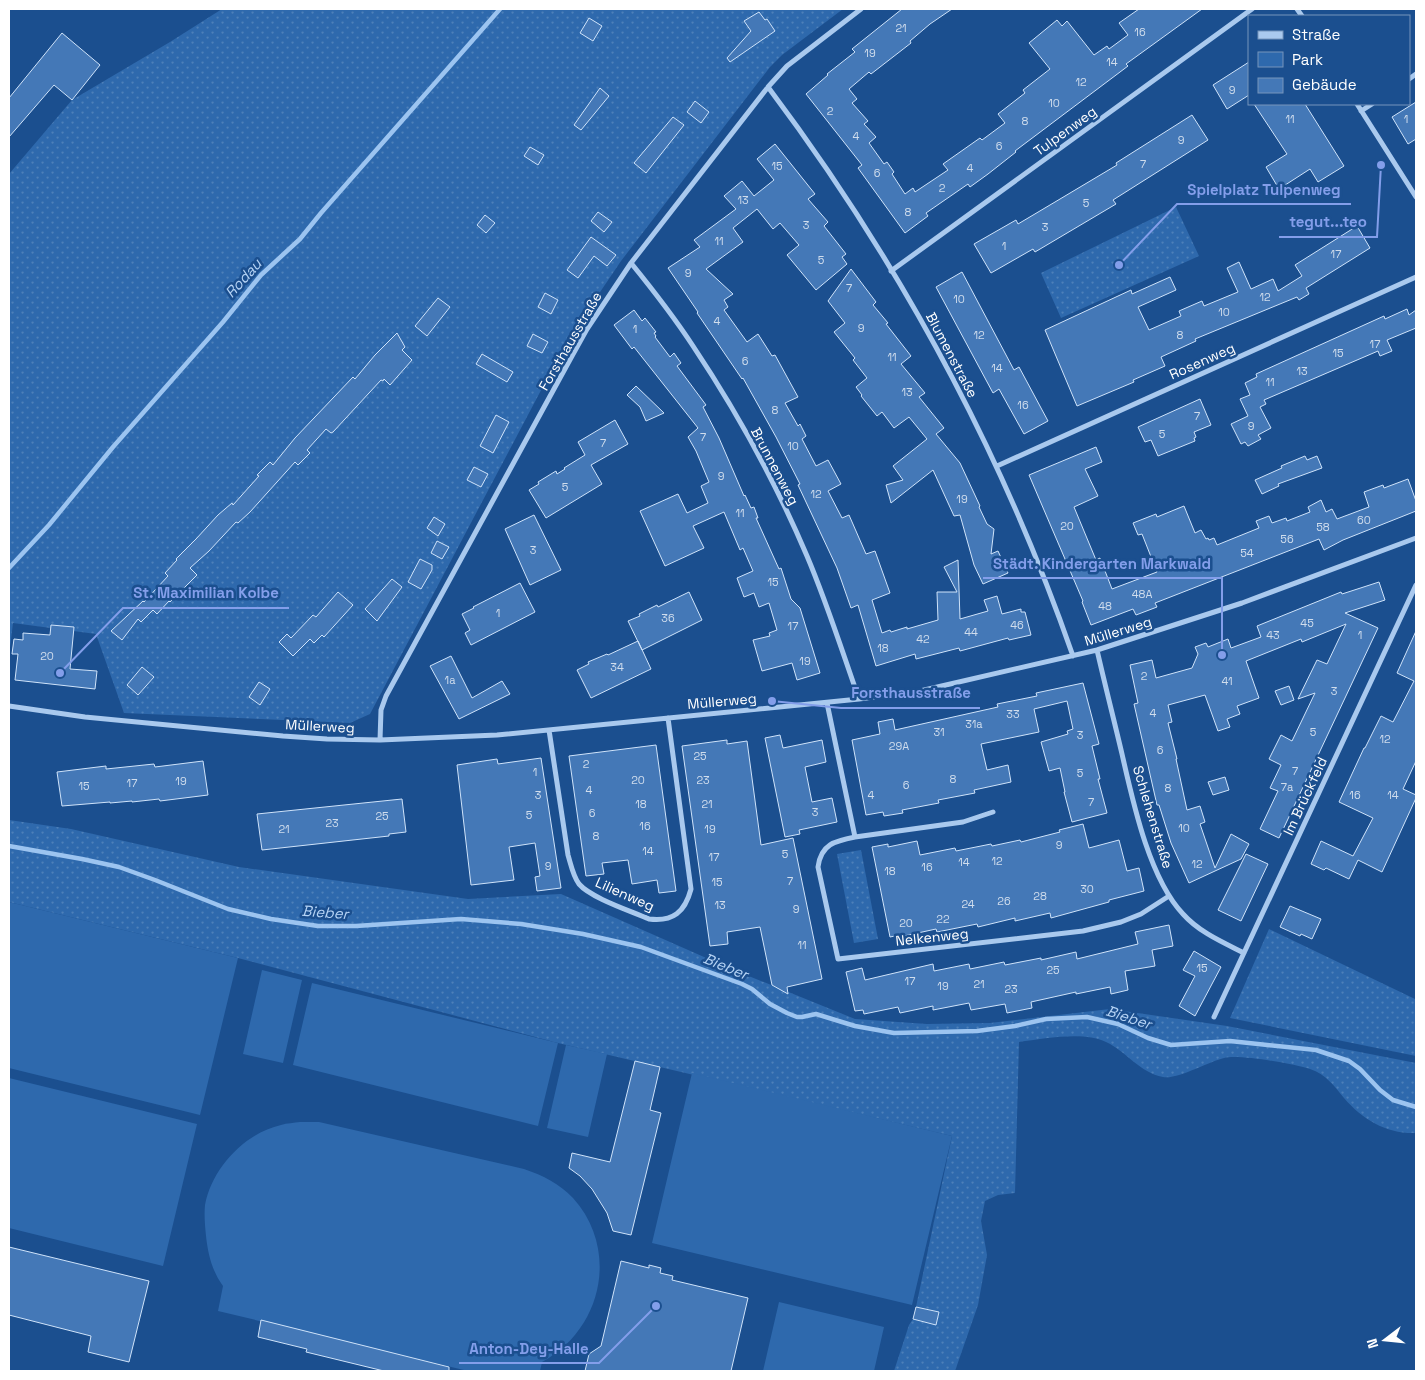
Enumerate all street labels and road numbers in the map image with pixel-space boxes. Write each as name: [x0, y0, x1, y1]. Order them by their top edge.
street label: Tulpenweg: [1030, 102, 1100, 160]
street label: Forsthausstraße: [534, 288, 606, 394]
street label: Blumenstraße: [922, 309, 982, 401]
street label: Rosenweg: [1166, 339, 1238, 383]
street label: Brunnenweg: [747, 424, 803, 508]
street label: Müllerweg: [1082, 612, 1154, 650]
street label: Müllerweg: [687, 689, 757, 713]
street label: Müllerweg: [285, 715, 355, 737]
street label: Im Brückfeld: [1279, 754, 1331, 838]
street label: Schlehenstraße: [1129, 763, 1177, 871]
street label: Lilienweg: [593, 873, 657, 915]
street label: Nelkenweg: [895, 924, 969, 950]

